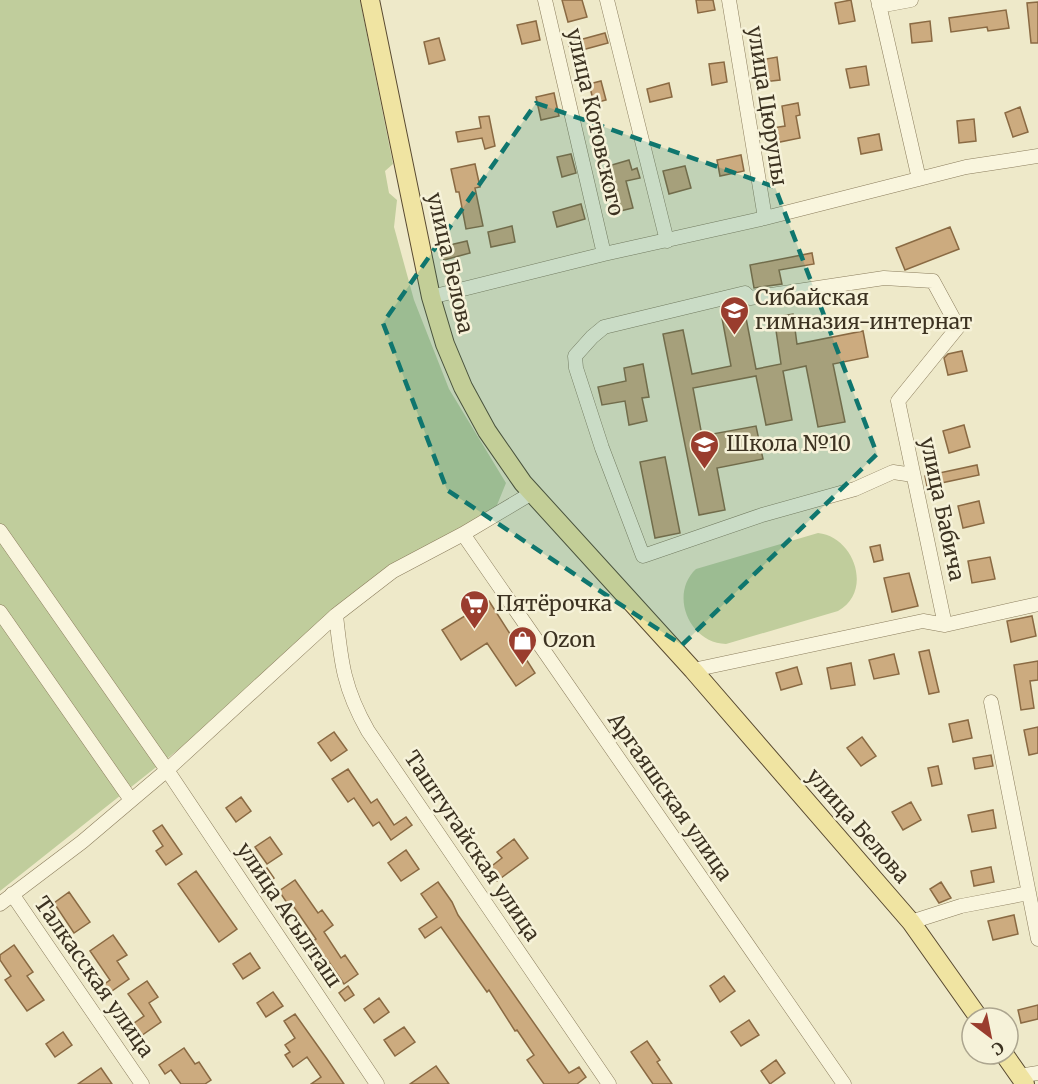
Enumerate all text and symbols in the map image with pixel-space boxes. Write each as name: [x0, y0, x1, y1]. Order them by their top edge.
street label: улица Цюрупы: [742, 24, 793, 188]
street label: улица Котовского: [561, 25, 630, 218]
street label: улица Белова: [421, 190, 480, 336]
place label: Сибайская гимназия-интернат: [755, 284, 973, 335]
school or university icon: Сибайская гимназия-интернат: [718, 294, 750, 336]
school or university icon: Школа №10: [689, 428, 721, 470]
place label: Школа №10: [726, 430, 851, 457]
street label: улица Бабича: [914, 435, 971, 583]
supermarket icon: Пятёрочка: [459, 588, 491, 630]
place label: Пятёрочка: [496, 590, 612, 617]
shop icon: Ozon: [506, 624, 538, 666]
place label: Ozon: [543, 626, 596, 653]
street label: Аргаяшская улица: [602, 707, 739, 886]
street label: Таштугайская улица: [399, 745, 546, 946]
street label: улица Белова: [801, 763, 916, 889]
street label: улица Асылташ: [231, 837, 348, 992]
street label: Талкасская улица: [29, 891, 160, 1063]
north arrow: [960, 1006, 1020, 1066]
text: С: [988, 1037, 1008, 1060]

